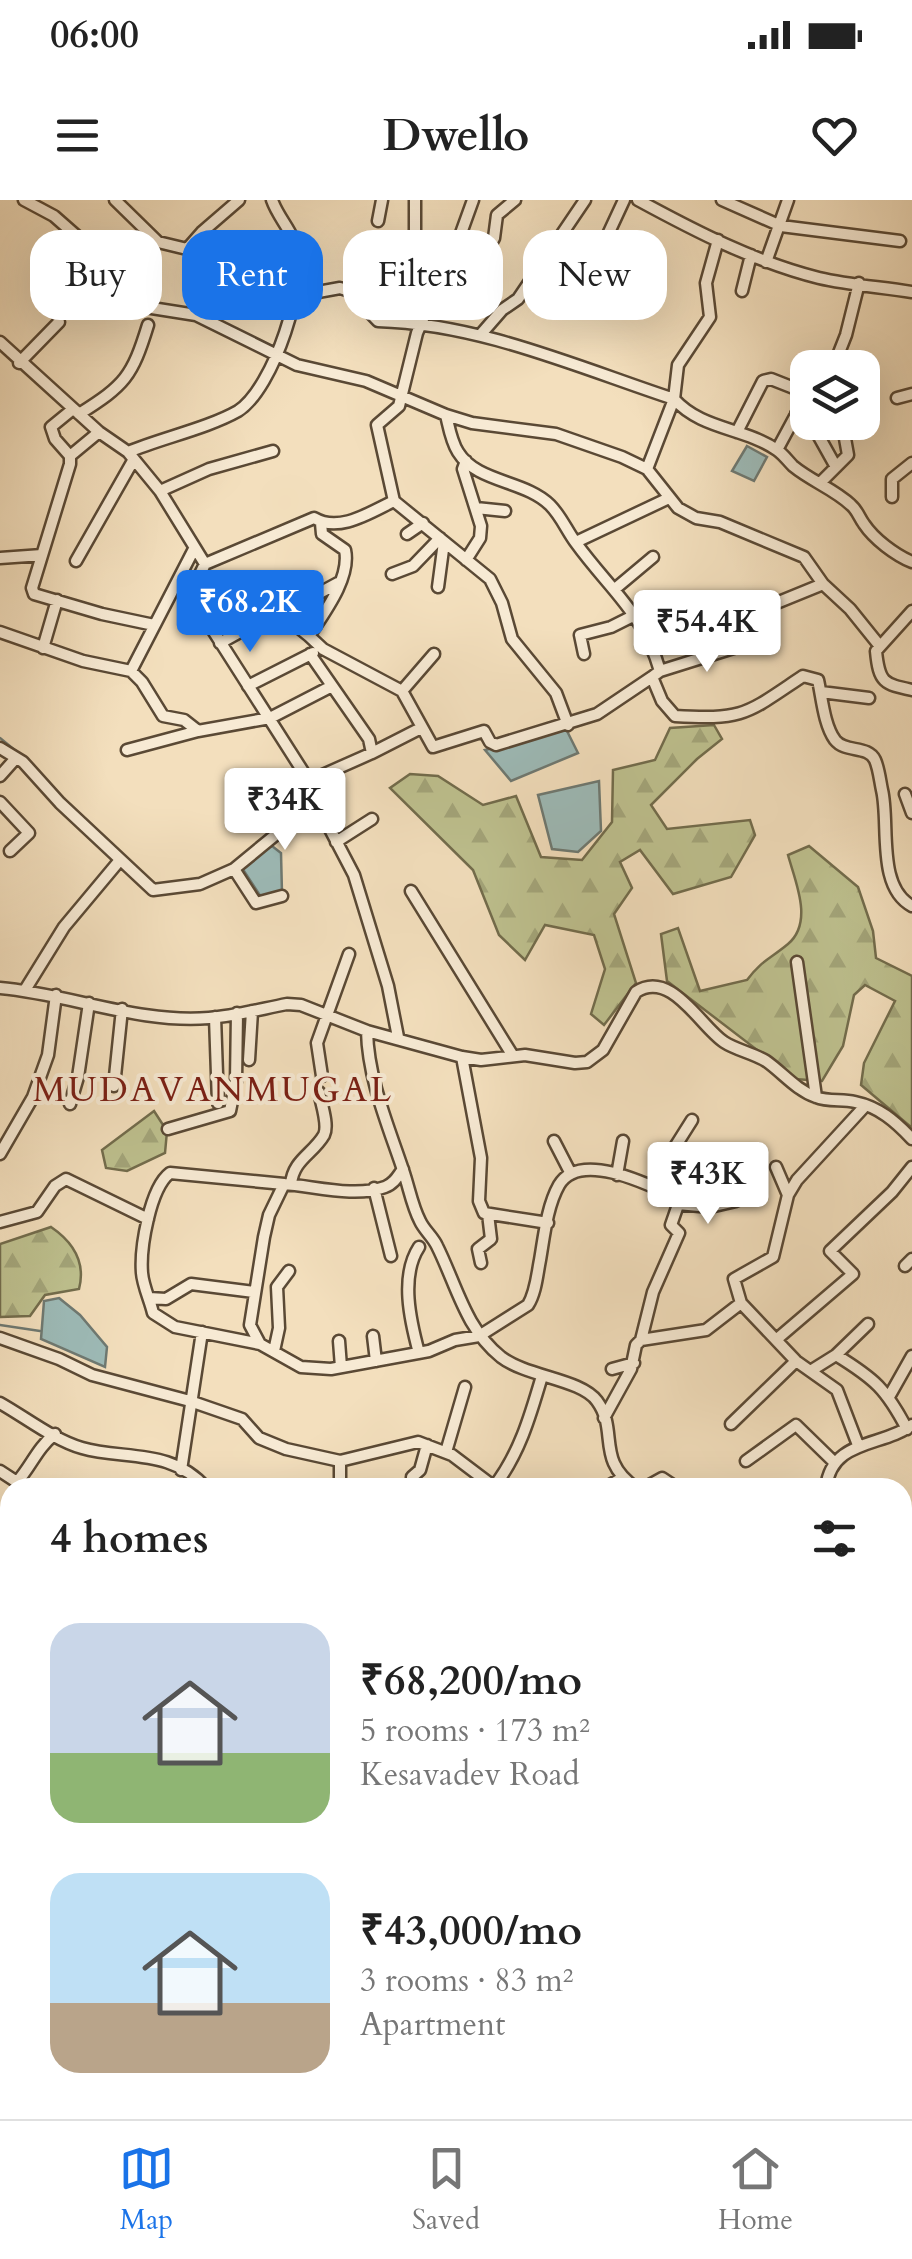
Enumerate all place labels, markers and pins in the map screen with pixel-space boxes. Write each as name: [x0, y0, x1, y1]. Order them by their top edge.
pin: ₹68.2K: [169, 570, 331, 655]
pin: ₹54.4K: [626, 590, 788, 675]
pin: ₹34K: [226, 768, 344, 853]
pin: ₹43K: [649, 1142, 767, 1227]

